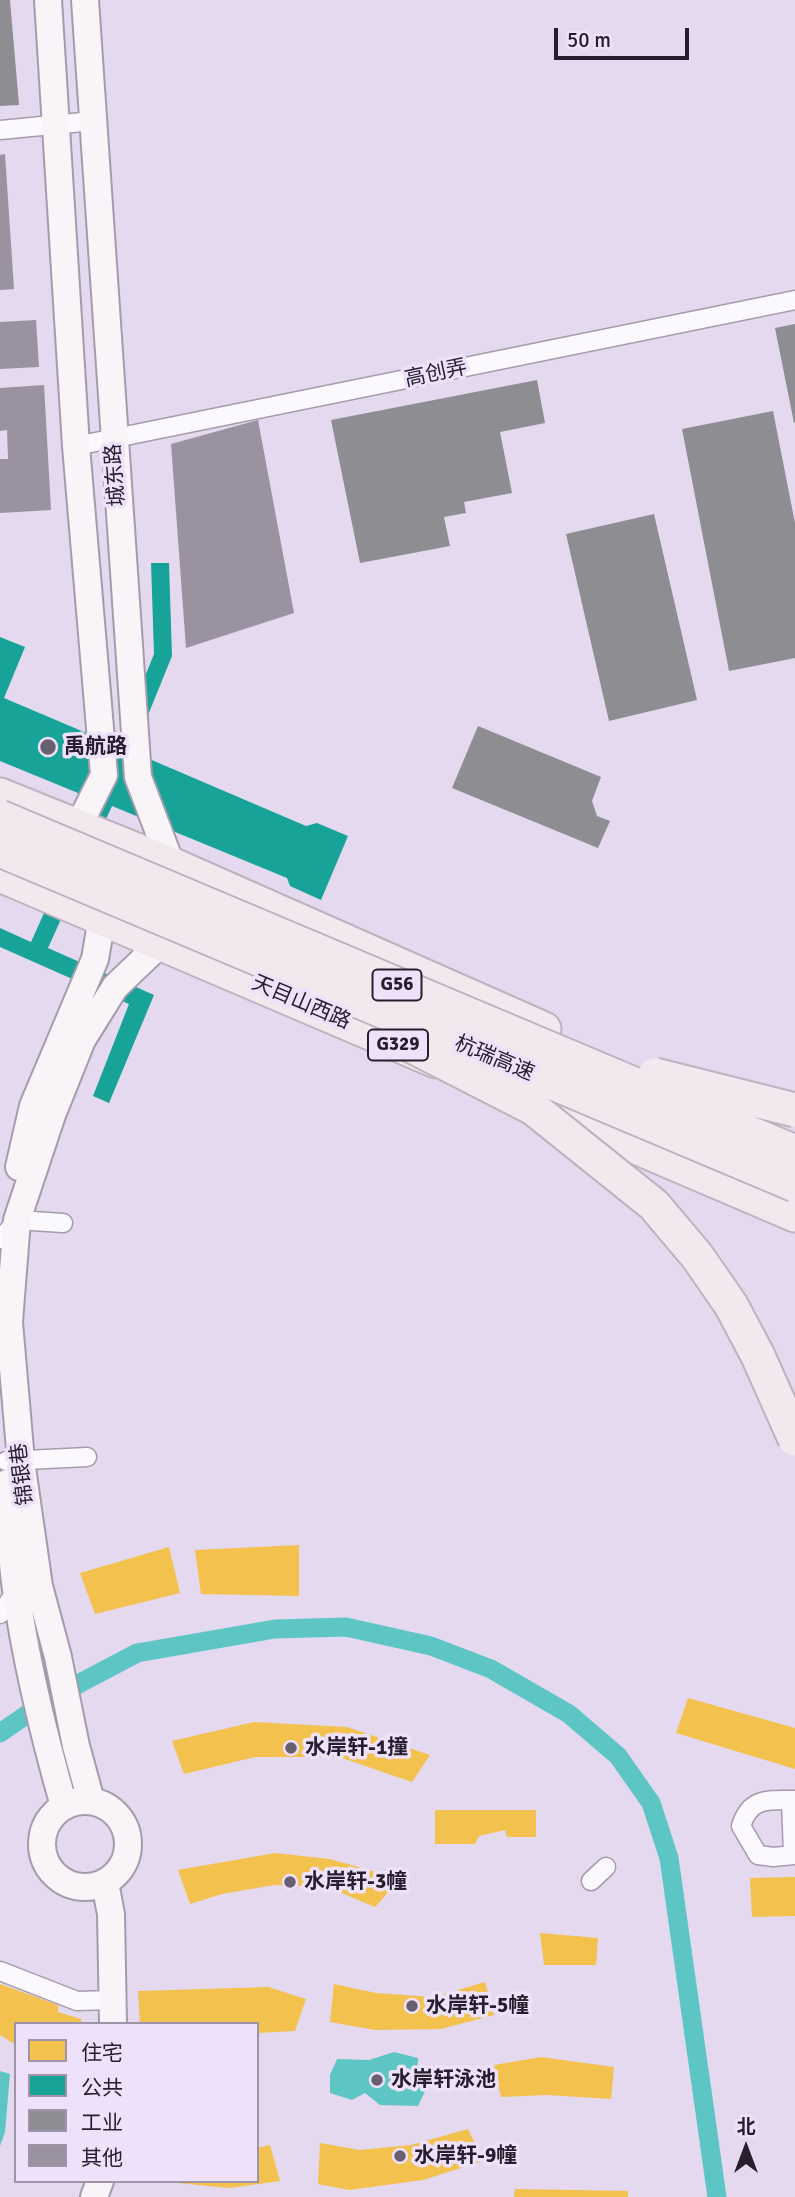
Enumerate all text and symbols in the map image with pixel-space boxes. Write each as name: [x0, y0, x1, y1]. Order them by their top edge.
scale bar: [557, 14, 692, 58]
text: 50 m: [567, 27, 611, 53]
street label: 高创弄: [403, 355, 469, 393]
street label: 城东路: [101, 443, 131, 507]
place label: 禹航路: [64, 734, 127, 760]
marker: 禹航路: [38, 737, 58, 757]
road number: G56: [372, 970, 422, 1001]
street label: 天目山西路: [248, 971, 354, 1035]
road number: G329: [368, 1030, 428, 1060]
street label: 杭瑞高速: [450, 1031, 538, 1087]
street label: 锦银巷: [7, 1441, 39, 1507]
place label: 水岸轩-1撞: [305, 1735, 408, 1761]
marker: 水岸轩-1撞: [283, 1740, 299, 1756]
place label: 水岸轩-3幢: [304, 1869, 407, 1895]
marker: 水岸轩-3幢: [282, 1874, 298, 1890]
place label: 水岸轩-5幢: [426, 1993, 529, 2019]
marker: 水岸轩-5幢: [404, 1998, 420, 2014]
legend: [14, 2022, 259, 2183]
text: 住宅: [81, 2040, 123, 2066]
place label: 水岸轩泳池: [391, 2067, 496, 2093]
marker: 水岸轩泳池: [369, 2072, 385, 2088]
text: 公共: [81, 2075, 123, 2101]
text: 工业: [81, 2110, 123, 2136]
north arrow: [711, 2113, 781, 2183]
text: 北: [736, 2115, 756, 2139]
place label: 水岸轩-9幢: [414, 2143, 517, 2169]
text: 其他: [81, 2145, 123, 2171]
marker: 水岸轩-9幢: [392, 2148, 408, 2164]

